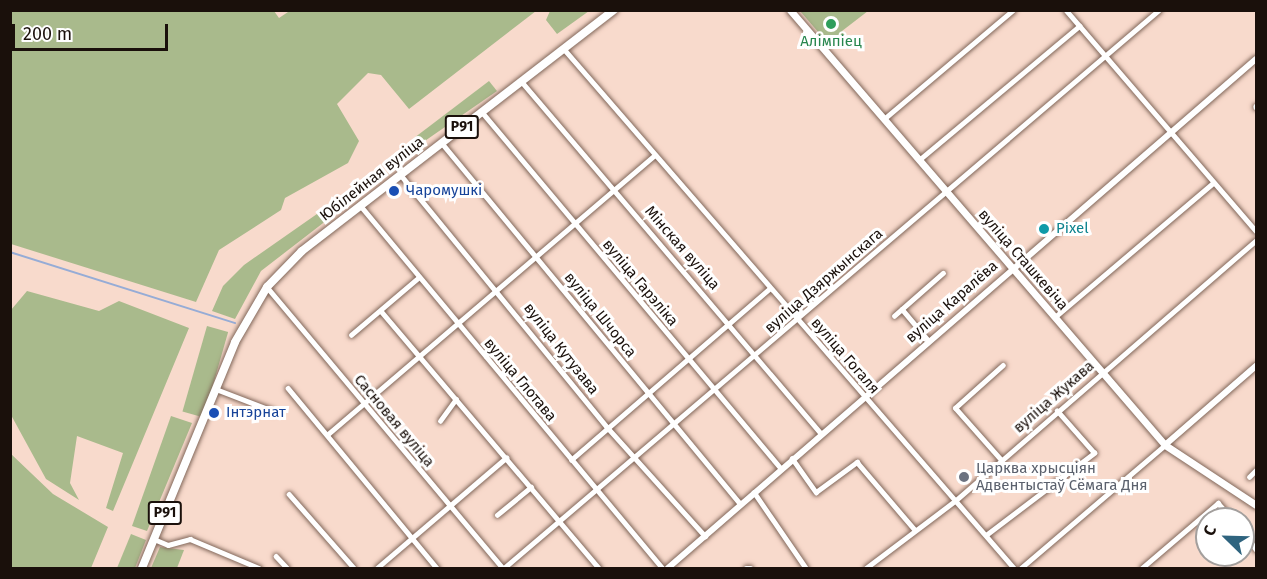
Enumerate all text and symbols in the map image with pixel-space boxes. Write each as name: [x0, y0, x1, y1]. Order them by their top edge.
scale bar: [15, 12, 171, 50]
marker: Алімпіец: [824, 17, 838, 31]
text: 200 m: [23, 23, 72, 45]
place label: Алімпіец: [800, 33, 862, 51]
road number: Р91: [444, 116, 480, 138]
street label: Юбілейная вуліца: [317, 133, 427, 225]
place label: Чаромушкі: [406, 182, 482, 200]
marker: Чаромушкі: [387, 184, 401, 198]
street label: Мінская вуліца: [641, 202, 723, 294]
street label: вуліца Сташкевіча: [974, 206, 1072, 314]
place label: Pixel: [1056, 220, 1089, 238]
marker: Pixel: [1037, 222, 1051, 236]
street label: вуліца Дзяржынскага: [761, 225, 887, 337]
street label: вуліца Гарэліка: [598, 236, 682, 330]
street label: вуліца Каралёва: [902, 257, 1002, 347]
street label: вуліца Шчорса: [560, 269, 640, 361]
street label: вуліца Кутузава: [520, 300, 602, 398]
street label: вуліца Гогаля: [807, 314, 883, 398]
street label: вуліца Глотава: [480, 335, 560, 425]
street label: вуліца Жукава: [1010, 357, 1098, 437]
street label: Сасновая вуліца: [350, 371, 438, 471]
place label: Інтэрнат: [226, 404, 286, 422]
marker: Інтэрнат: [207, 406, 221, 420]
place label: Царква хрысціян Адвентыстаў Сёмага Дня: [976, 459, 1148, 494]
marker: Царква хрысціян Адвентыстаў Сёмага Дня: [957, 470, 971, 484]
road number: Р91: [147, 502, 183, 524]
north arrow: [1195, 507, 1255, 567]
text: С: [1199, 523, 1220, 539]

